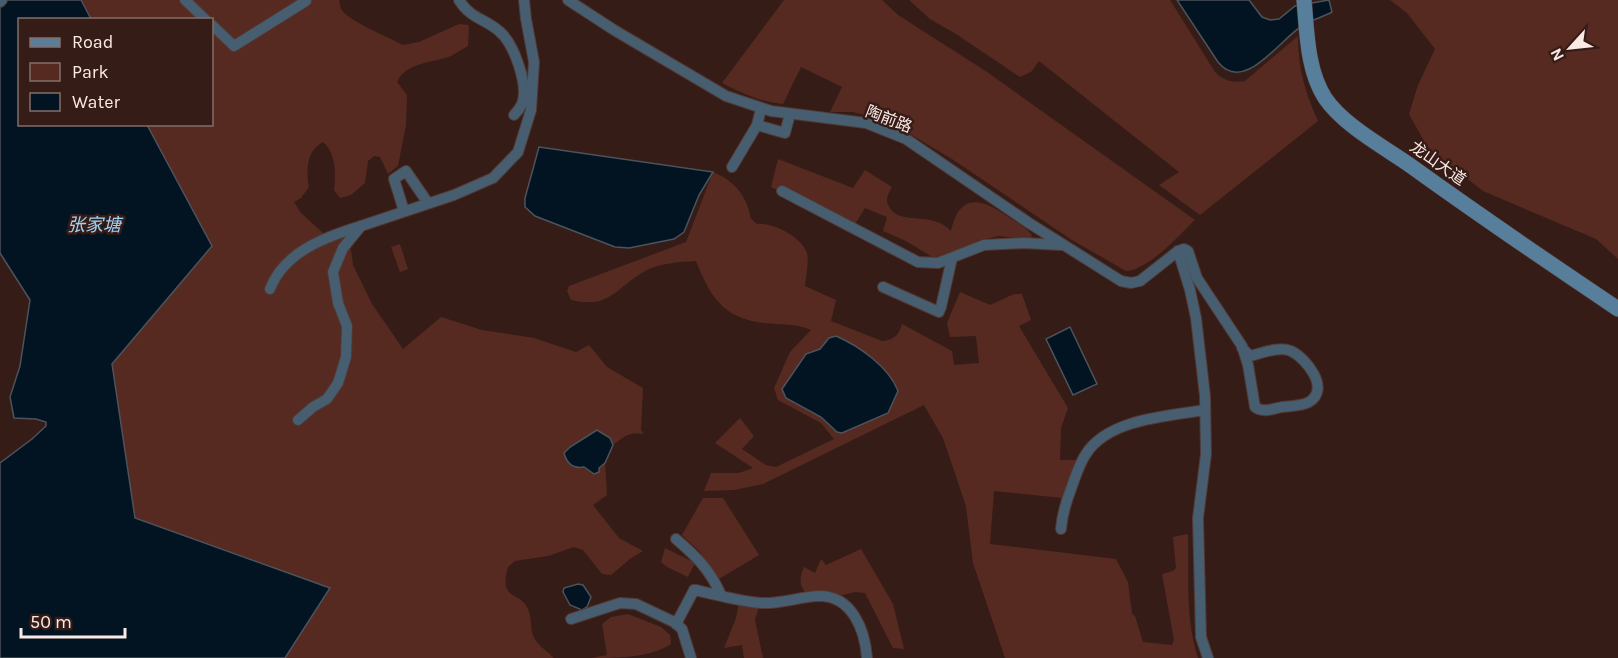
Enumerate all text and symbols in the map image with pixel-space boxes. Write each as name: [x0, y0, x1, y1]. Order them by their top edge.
legend: [18, 18, 213, 126]
north arrow: [1540, 18, 1600, 78]
text: Road: [72, 31, 113, 53]
text: N: [1546, 45, 1568, 64]
text: Park: [72, 61, 109, 83]
text: Water: [72, 91, 120, 113]
street label: 陶前路: [863, 102, 915, 136]
street label: 龙山大道: [1406, 137, 1470, 189]
water label: 张家塘: [67, 214, 124, 236]
scale bar: [21, 601, 124, 639]
text: 50 m: [30, 611, 72, 633]

